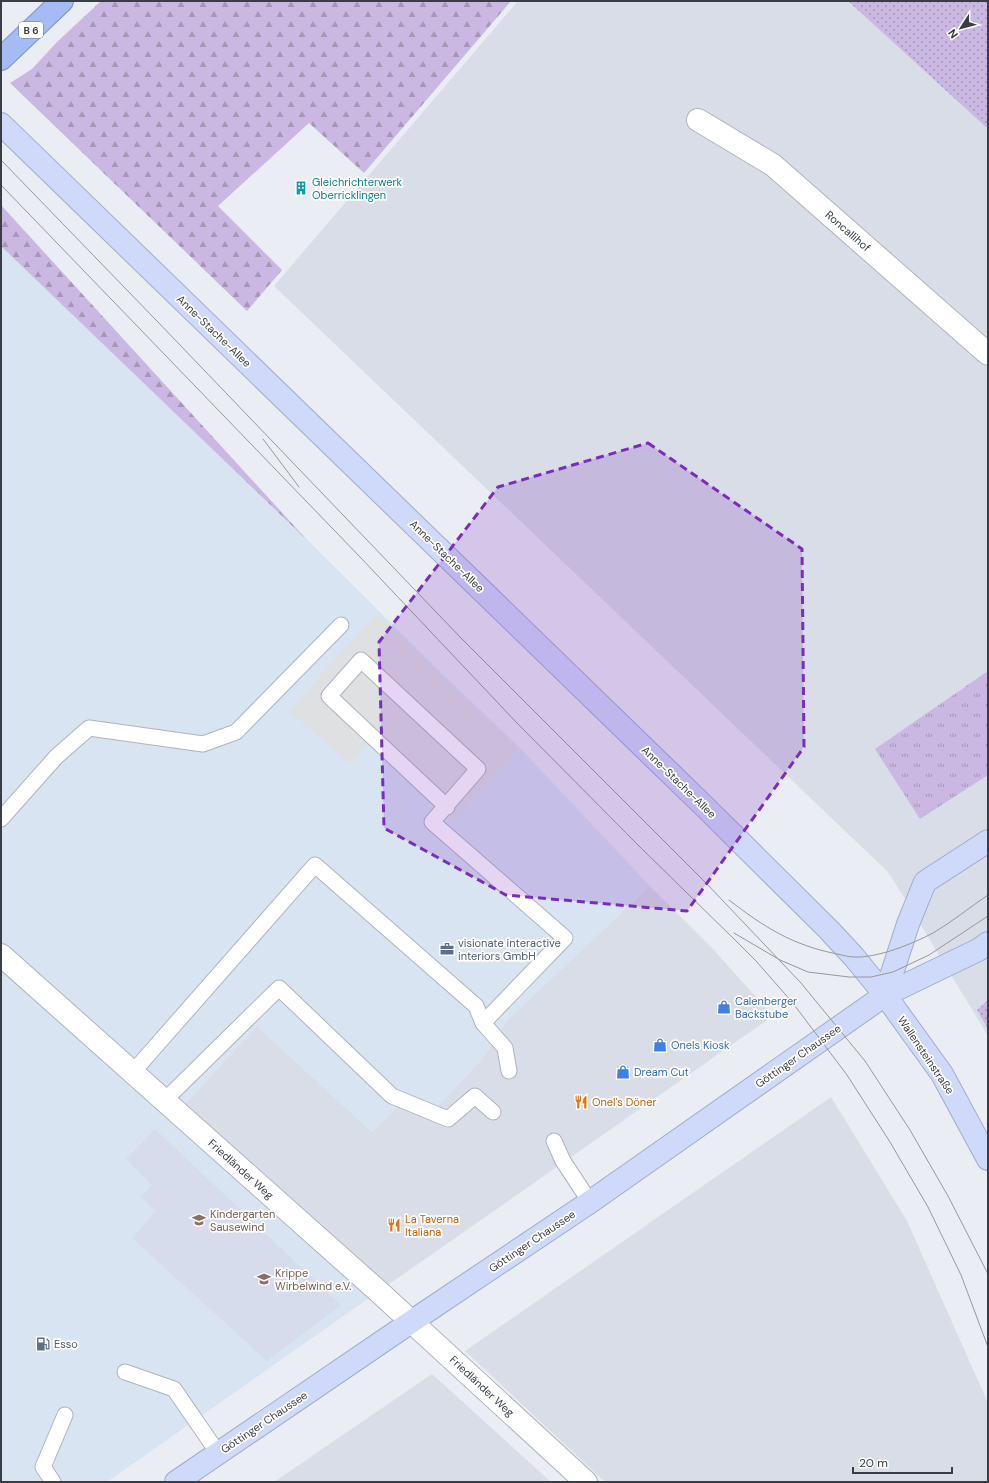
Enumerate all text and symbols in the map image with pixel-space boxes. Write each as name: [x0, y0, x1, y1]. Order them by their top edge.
north arrow: [941, 8, 981, 48]
road number: B 6: [19, 22, 43, 38]
text: N: [945, 27, 961, 41]
place label: Gleichrichterwerk Oberricklingen: [312, 175, 403, 202]
building icon: Gleichrichterwerk Oberricklingen: [293, 180, 309, 196]
street label: Roncallihof: [822, 208, 874, 255]
street label: Anne-Stache-Allee: [174, 292, 254, 370]
street label: Anne-Stache-Allee: [407, 517, 487, 595]
street label: Anne-Stache-Allee: [639, 743, 719, 821]
place label: visionate interactive interiors GmbH: [458, 936, 561, 963]
office icon: visionate interactive interiors GmbH: [439, 941, 455, 957]
place label: Calenberger Backstube: [735, 994, 797, 1021]
shop icon: Calenberger Backstube: [716, 999, 732, 1015]
street label: Wallensteinstraße: [895, 1013, 957, 1097]
street label: Göttinger Chaussee: [752, 1021, 844, 1091]
shop icon: Onels Kiosk: [652, 1037, 668, 1053]
place label: Onels Kiosk: [671, 1038, 730, 1052]
shop icon: Dream Cut: [615, 1064, 631, 1080]
place label: Dream Cut: [634, 1065, 689, 1079]
restaurant icon: Onel's Döner: [573, 1094, 589, 1110]
place label: Onel's Döner: [592, 1095, 656, 1109]
street label: Friedländer Weg: [205, 1136, 277, 1202]
place label: Kindergarten Sausewind: [210, 1207, 275, 1234]
street label: Göttinger Chaussee: [486, 1207, 578, 1275]
school or university icon: Kindergarten Sausewind: [191, 1212, 207, 1228]
place label: La Taverna Italiana: [405, 1212, 459, 1239]
restaurant icon: La Taverna Italiana: [386, 1217, 402, 1233]
place label: Krippe Wirbelwind e.V.: [275, 1266, 351, 1293]
school or university icon: Krippe Wirbelwind e.V.: [256, 1271, 272, 1287]
fuel station icon: Esso: [35, 1336, 51, 1352]
place label: Esso: [54, 1337, 78, 1351]
street label: Friedländer Weg: [447, 1353, 517, 1419]
street label: Göttinger Chaussee: [218, 1388, 310, 1456]
scale bar: [853, 1449, 952, 1475]
text: 20 m: [859, 1455, 888, 1471]

